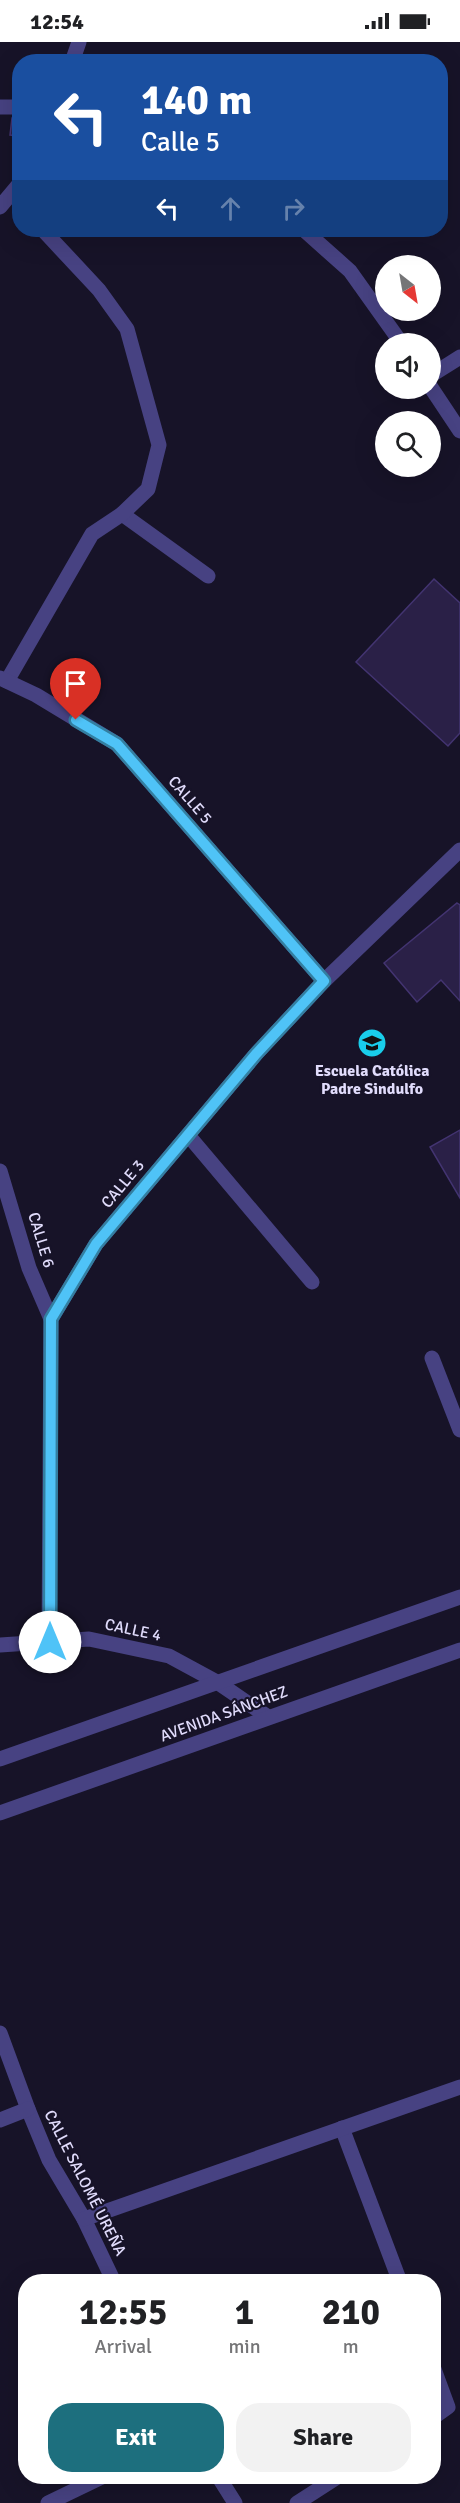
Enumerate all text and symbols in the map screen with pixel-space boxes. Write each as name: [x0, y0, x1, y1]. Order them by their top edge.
text: 12:54: [30, 8, 84, 35]
text: 140 m: [141, 75, 252, 126]
icon: left: [42, 78, 120, 156]
text: Calle 5: [141, 126, 220, 159]
icon: left: [151, 192, 184, 225]
icon: ahead: [214, 192, 247, 225]
icon: right: [277, 192, 310, 225]
north arrow: [375, 255, 441, 321]
map controls: [375, 255, 441, 477]
button: sound: [375, 333, 441, 399]
button: search: [375, 411, 441, 477]
pin: [50, 658, 101, 720]
icon: arrive: [59, 667, 92, 700]
street label: CALLE 5: [164, 772, 216, 828]
school or university icon: Escuela Católica Padre Sindulfo: [356, 1027, 388, 1059]
place label: Escuela Católica Padre Sindulfo: [315, 1061, 429, 1099]
street label: CALLE 3: [97, 1156, 149, 1212]
street label: CALLE 6: [23, 1210, 59, 1270]
position arrow: [18, 1610, 82, 1674]
street label: CALLE 4: [103, 1614, 163, 1646]
street label: AVENIDA SÁNCHEZ: [157, 1682, 291, 1746]
street label: CALLE SALOMÉ UREÑA: [40, 2107, 131, 2259]
text: 12:55: [79, 2290, 167, 2335]
text: 1: [235, 2290, 254, 2335]
text: 210: [322, 2290, 380, 2335]
text: Arrival: [94, 2334, 152, 2359]
text: min: [228, 2334, 261, 2359]
text: m: [343, 2334, 359, 2359]
button: Exit: [48, 2403, 224, 2472]
button: Share: [236, 2403, 411, 2472]

